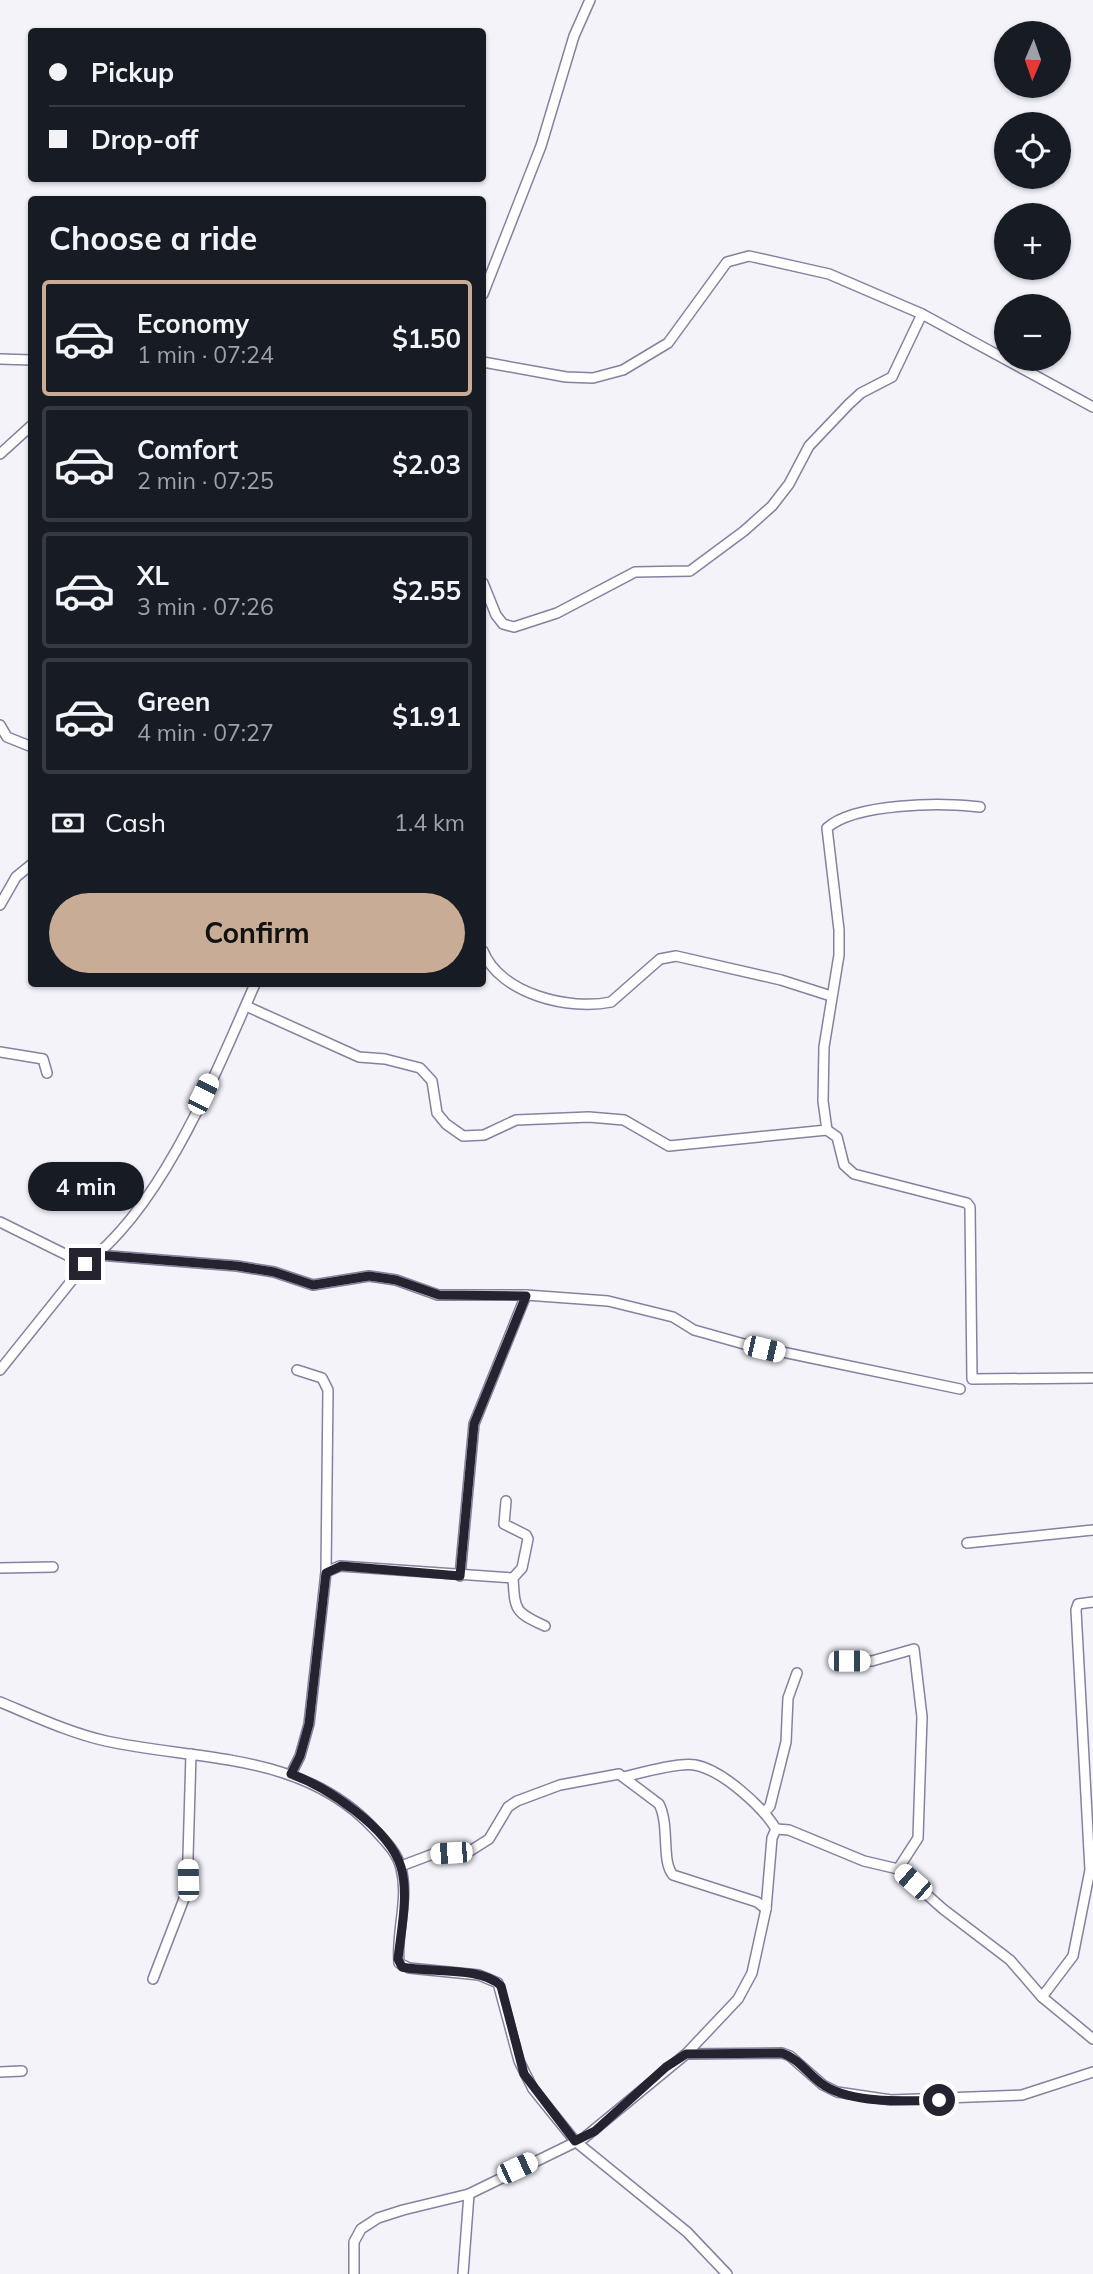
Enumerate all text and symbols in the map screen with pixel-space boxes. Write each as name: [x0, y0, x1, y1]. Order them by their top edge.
north arrow: [994, 21, 1071, 98]
map controls: [994, 21, 1071, 371]
text: Pickup: [91, 56, 174, 89]
button: locate: [994, 112, 1071, 189]
text: Drop-off: [91, 123, 198, 156]
button: +: [994, 203, 1071, 280]
text: Choose a ride: [49, 218, 257, 258]
button: −: [994, 294, 1071, 371]
icon: car: [53, 307, 116, 370]
text: Economy: [137, 307, 249, 340]
text: $1.50: [392, 322, 461, 355]
text: 1 min · 07:24: [137, 340, 274, 369]
icon: car: [53, 433, 116, 496]
text: Comfort: [137, 433, 238, 466]
text: $2.03: [392, 448, 461, 481]
text: 2 min · 07:25: [137, 466, 274, 495]
icon: car: [53, 559, 116, 622]
text: XL: [137, 559, 169, 592]
text: $2.55: [392, 574, 461, 607]
text: 3 min · 07:26: [137, 592, 274, 621]
icon: car: [53, 685, 116, 748]
text: Green: [137, 685, 210, 718]
text: $1.91: [392, 700, 461, 733]
text: 4 min · 07:27: [137, 718, 274, 747]
icon: cash: [49, 804, 87, 842]
text: Cash: [105, 806, 166, 839]
text: 1.4 km: [394, 808, 465, 837]
button: Confirm: [49, 893, 465, 973]
car: [185, 1071, 222, 1117]
callout: 4 min: [27, 1162, 143, 1212]
text: 4 min: [56, 1172, 116, 1201]
route end: [69, 1248, 101, 1280]
car: [742, 1334, 787, 1364]
car: [829, 1651, 871, 1672]
car: [430, 1841, 473, 1865]
car: [178, 1859, 199, 1901]
car: [891, 1860, 936, 1904]
route start: [923, 2084, 955, 2116]
car: [494, 2150, 541, 2186]

